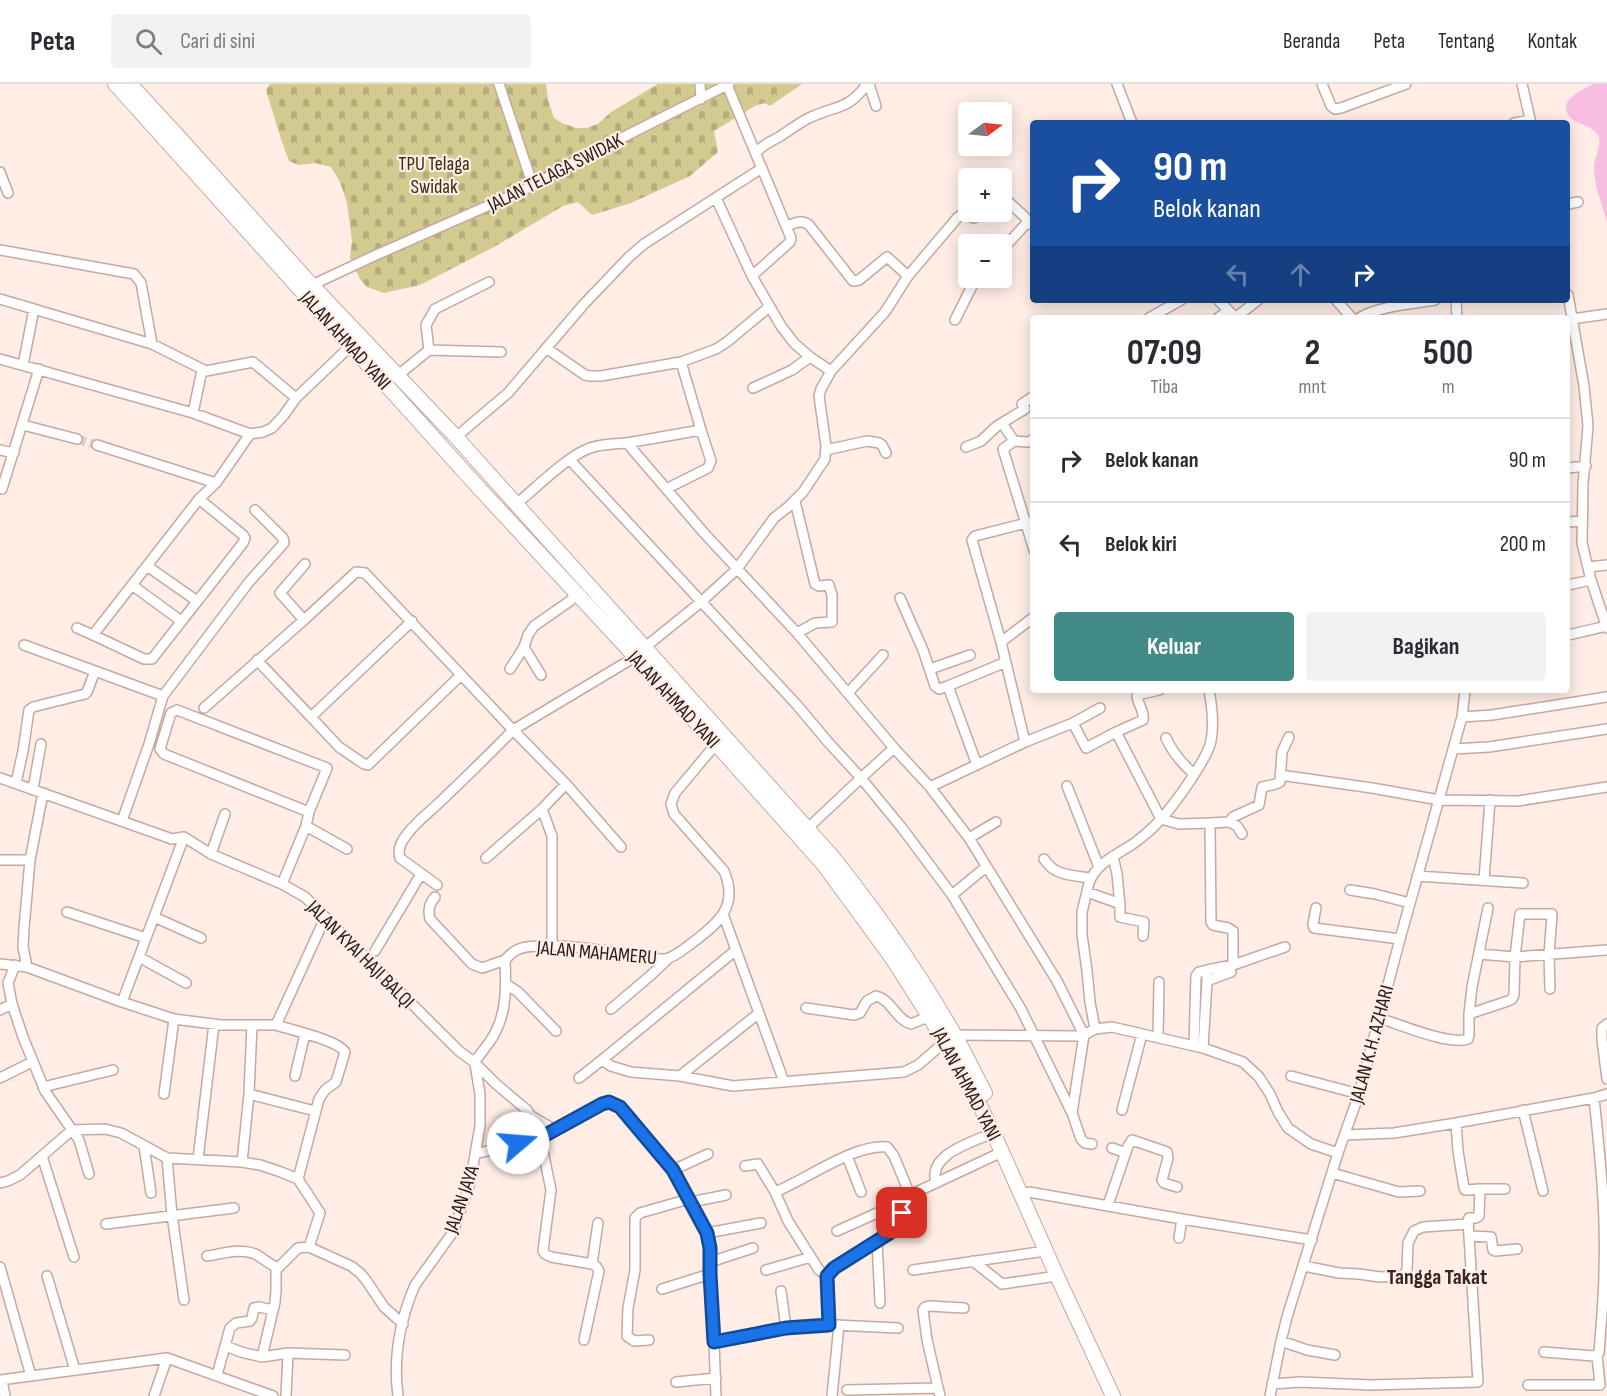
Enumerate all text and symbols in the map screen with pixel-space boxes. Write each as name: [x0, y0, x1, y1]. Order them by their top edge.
search box: [111, 14, 531, 68]
text: Peta: [30, 25, 75, 58]
icon: search: [132, 25, 165, 58]
text: Cari di sini: [180, 28, 255, 55]
text: Beranda: [1283, 29, 1340, 54]
text: Peta: [1373, 29, 1405, 54]
text: Tentang: [1438, 29, 1495, 54]
text: Kontak: [1528, 29, 1577, 54]
north arrow: [958, 102, 1012, 156]
map controls: [958, 102, 1012, 288]
street label: JALAN TELAGA SWIDAK: [483, 128, 627, 218]
text: 90 m: [1153, 142, 1227, 193]
icon: right: [1054, 144, 1132, 222]
park label: TPU Telaga Swidak: [398, 152, 470, 199]
button: +: [958, 168, 1012, 222]
text: Belok kanan: [1153, 193, 1261, 225]
button: −: [958, 234, 1012, 288]
icon: left: [1221, 258, 1254, 291]
icon: ahead: [1284, 258, 1317, 291]
icon: right: [1347, 258, 1380, 291]
street label: JALAN AHMAD YANI: [294, 286, 396, 395]
text: 07:09: [1127, 332, 1202, 375]
text: 2: [1305, 332, 1320, 375]
text: 500: [1423, 332, 1473, 375]
text: Tiba: [1150, 375, 1178, 399]
text: mnt: [1299, 375, 1326, 399]
text: m: [1442, 375, 1455, 399]
icon: right: [1054, 444, 1087, 477]
text: Belok kanan: [1105, 447, 1198, 474]
text: 90 m: [1509, 447, 1546, 474]
icon: left: [1054, 528, 1087, 561]
text: Belok kiri: [1105, 531, 1177, 558]
text: 200 m: [1500, 531, 1546, 558]
button: Keluar: [1054, 612, 1294, 681]
button: Bagikan: [1306, 612, 1546, 681]
street label: JALAN AHMAD YANI: [621, 645, 725, 753]
street label: JALAN KYAI HAJI BALQI: [300, 895, 419, 1014]
street label: JALAN MAHAMERU: [535, 936, 658, 970]
street label: JALAN K.H. AZHARI: [1344, 982, 1399, 1107]
street label: JALAN AHMAD YANI: [926, 1023, 1006, 1145]
position arrow: [486, 1111, 550, 1175]
street label: JALAN JAYA: [439, 1162, 485, 1237]
pin: [876, 1187, 927, 1238]
icon: arrive: [885, 1196, 918, 1229]
district label: Tangga Takat: [1387, 1264, 1487, 1291]

